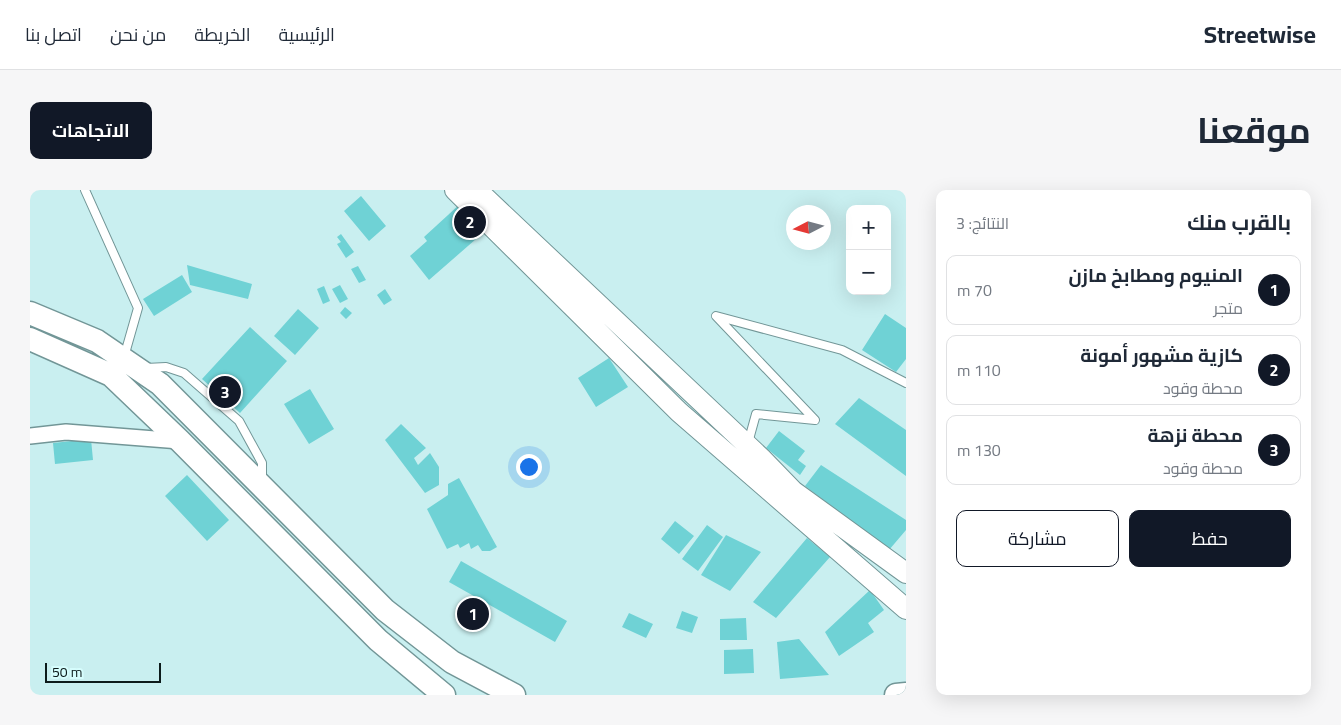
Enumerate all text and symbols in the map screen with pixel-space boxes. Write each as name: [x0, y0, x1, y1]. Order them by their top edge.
text: Streetwise: [1204, 12, 1316, 57]
text: اتصل بنا: [25, 18, 82, 51]
text: من نحن: [110, 18, 166, 51]
text: الخريطة: [194, 18, 250, 51]
text: الرئيسية: [278, 18, 335, 51]
text: موقعنا: [1197, 97, 1311, 163]
button: الاتجاهات: [30, 102, 152, 159]
pin: 2: [454, 203, 486, 241]
text: بالقرب منك: [1187, 203, 1291, 242]
north arrow: [786, 205, 831, 250]
map controls: [846, 205, 891, 295]
button: +: [846, 205, 891, 250]
text: النتائج: 3: [956, 208, 1009, 238]
button: −: [846, 250, 891, 295]
text: المنيوم ومطابخ مازن: [1069, 257, 1243, 293]
text: 70 m: [957, 275, 992, 305]
text: 1: [1270, 275, 1278, 305]
text: متجر: [1214, 293, 1243, 323]
text: كازية مشهور أمونة: [1080, 337, 1243, 373]
text: 110 m: [957, 355, 1001, 385]
text: 2: [1270, 355, 1278, 385]
pin: 3: [209, 373, 241, 411]
text: محطة وقود: [1163, 373, 1243, 403]
text: محطة نزهة: [1148, 417, 1243, 453]
text: 130 m: [957, 435, 1001, 465]
text: 3: [1270, 435, 1278, 465]
text: محطة وقود: [1163, 453, 1243, 483]
your location: [516, 454, 542, 480]
button: مشاركة: [956, 510, 1119, 567]
button: حفظ: [1129, 510, 1291, 567]
pin: 1: [457, 595, 489, 633]
text: 50 m: [52, 659, 82, 685]
scale bar: [45, 660, 161, 683]

